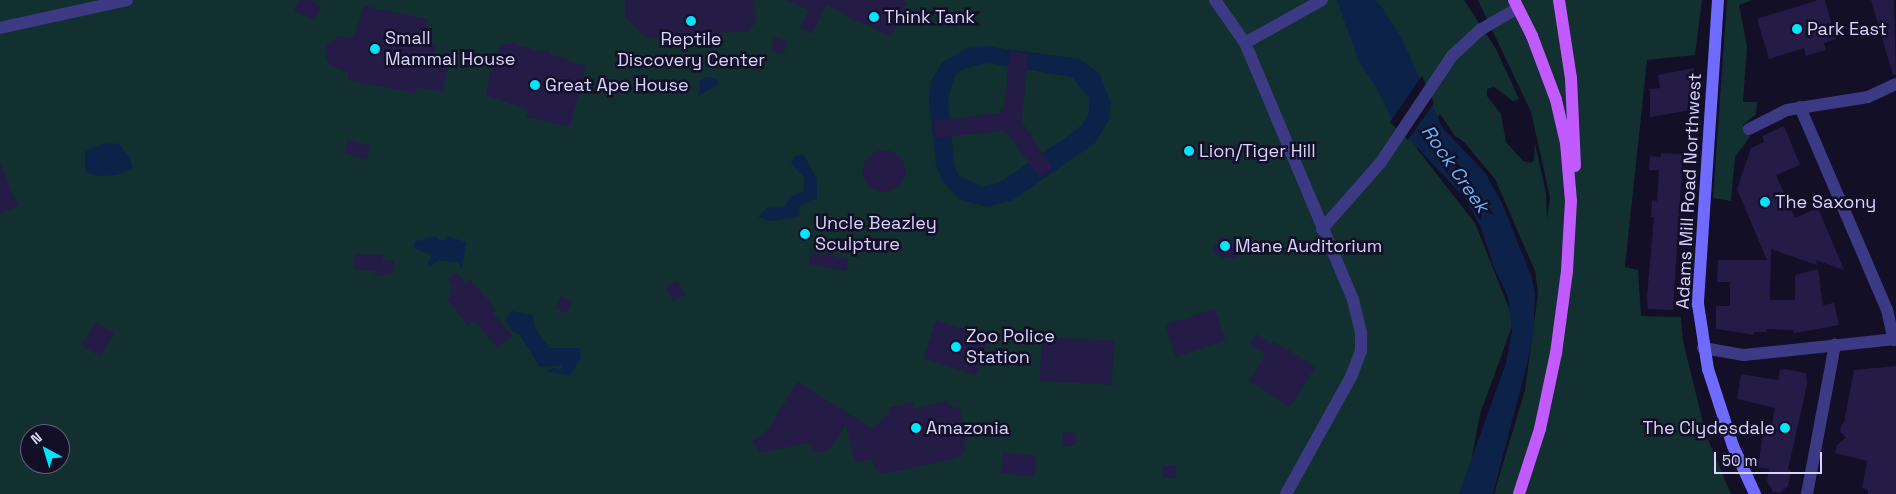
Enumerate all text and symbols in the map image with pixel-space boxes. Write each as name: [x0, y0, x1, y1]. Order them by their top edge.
place label: Think Tank: [884, 6, 975, 28]
marker: Think Tank: [868, 11, 880, 23]
marker: Reptile Discovery Center: [685, 15, 697, 27]
place label: Park East: [1807, 18, 1887, 40]
marker: Park East: [1791, 23, 1803, 35]
place label: Small Mammal House: [385, 28, 515, 70]
place label: Reptile Discovery Center: [617, 29, 765, 72]
marker: Small Mammal House: [369, 43, 381, 55]
street label: Adams Mill Road Northwest: [1672, 72, 1706, 310]
place label: Great Ape House: [545, 74, 689, 96]
marker: Great Ape House: [529, 79, 541, 91]
water label: Rock Creek: [1416, 121, 1494, 217]
place label: Lion/Tiger Hill: [1199, 140, 1316, 162]
marker: Lion/Tiger Hill: [1183, 145, 1195, 157]
place label: The Saxony: [1775, 191, 1876, 213]
marker: The Saxony: [1759, 196, 1771, 208]
place label: Uncle Beazley Sculpture: [815, 213, 937, 255]
marker: Uncle Beazley Sculpture: [799, 228, 811, 240]
place label: Mane Auditorium: [1235, 235, 1382, 257]
marker: Mane Auditorium: [1219, 240, 1231, 252]
place label: Zoo Police Station: [966, 326, 1055, 368]
marker: Zoo Police Station: [950, 341, 962, 353]
place label: Amazonia: [926, 417, 1009, 439]
place label: The Clydesdale: [1642, 417, 1775, 439]
marker: Amazonia: [910, 422, 922, 434]
marker: The Clydesdale: [1779, 422, 1791, 434]
north arrow: [20, 424, 70, 474]
text: N: [27, 428, 45, 448]
scale bar: [1716, 442, 1824, 474]
text: 50 m: [1722, 451, 1757, 470]

